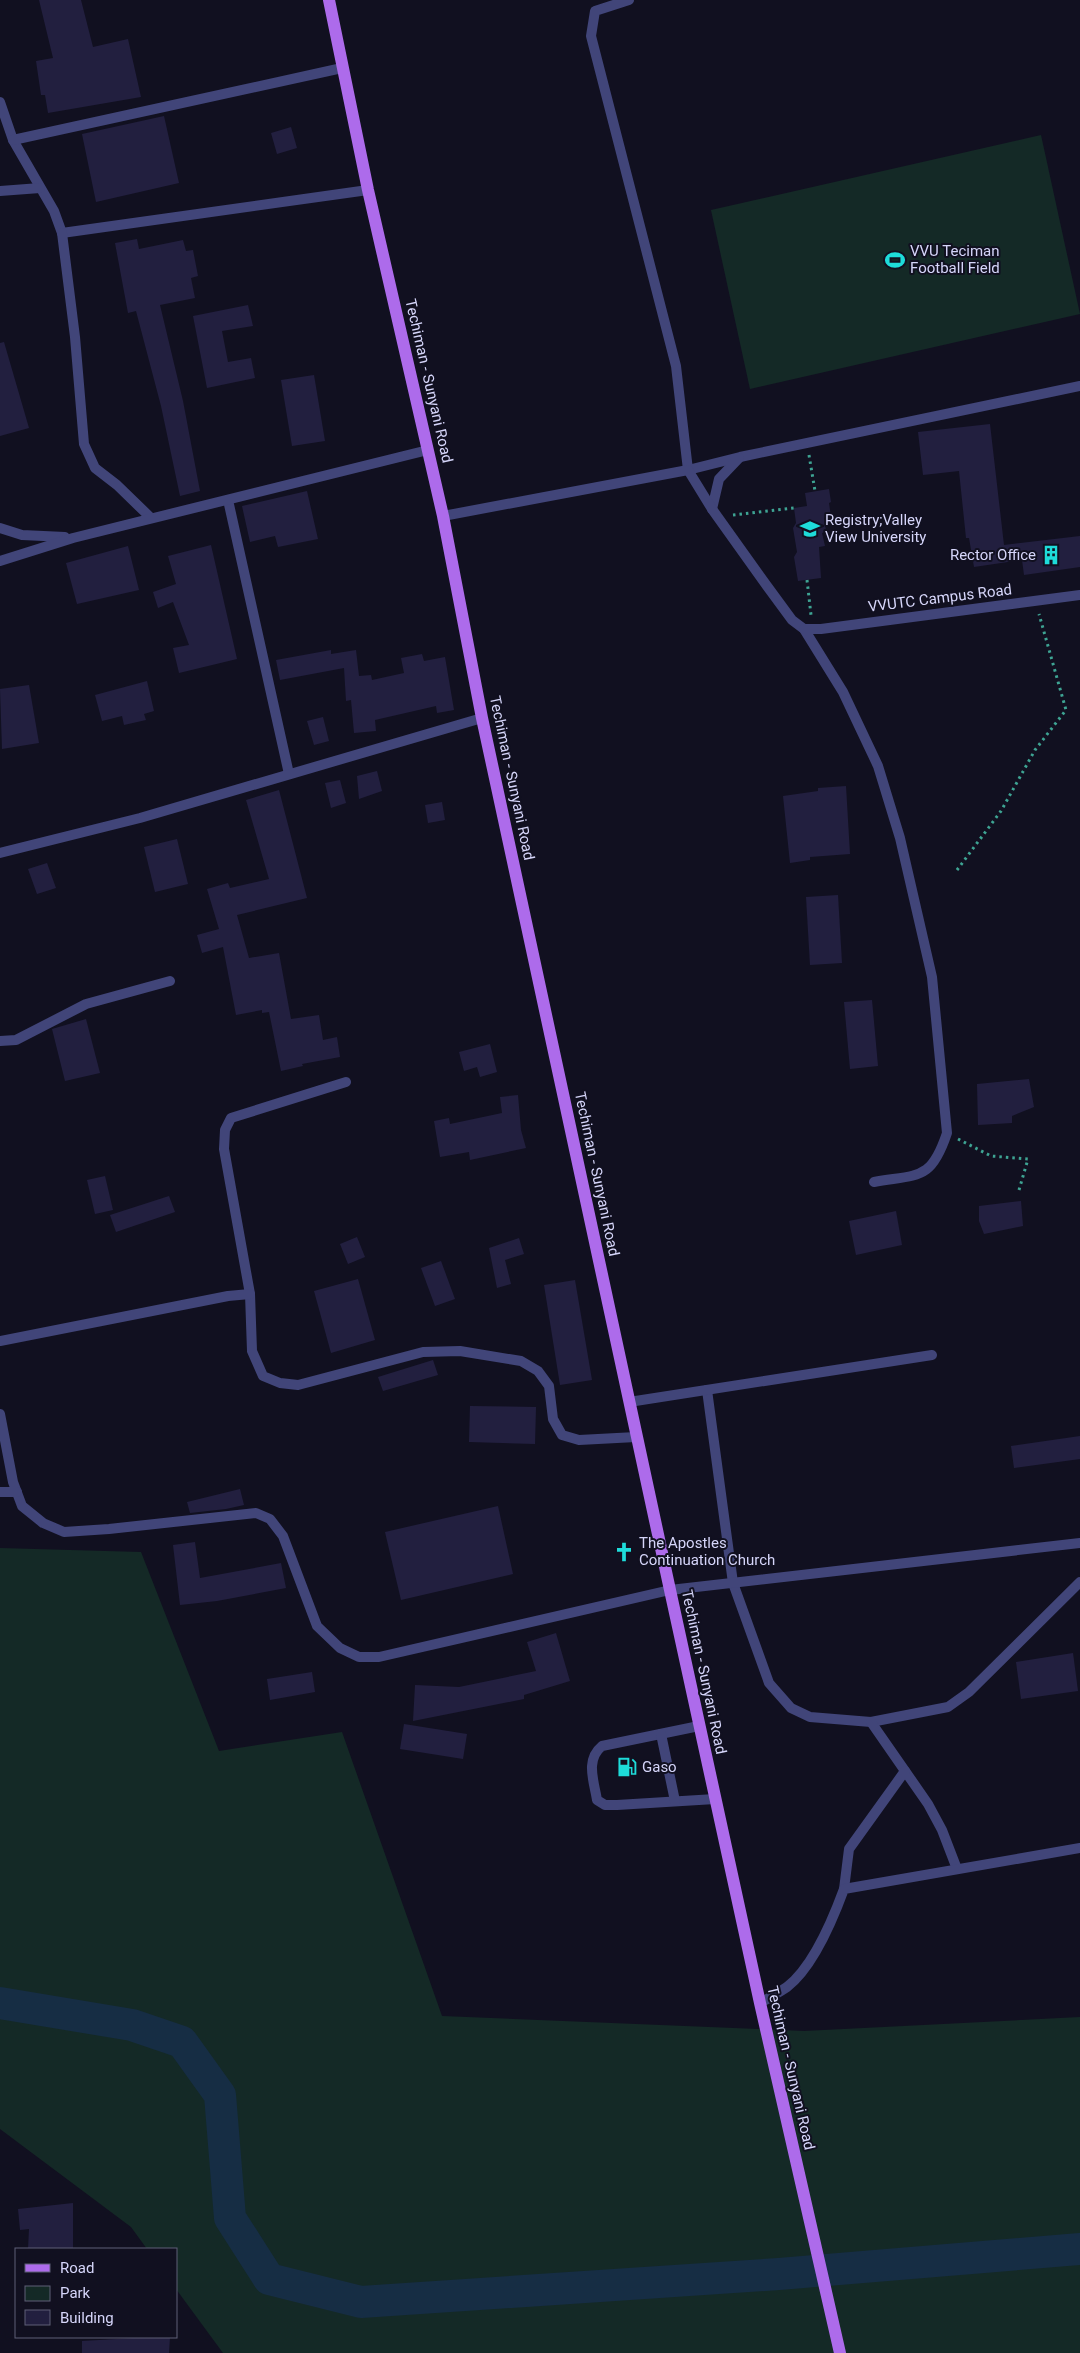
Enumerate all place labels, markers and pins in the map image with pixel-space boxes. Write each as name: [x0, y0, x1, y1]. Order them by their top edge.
place label: VVU Teciman Football Field: [910, 242, 1000, 277]
sports icon: VVU Teciman Football Field: [884, 249, 906, 271]
place label: Registry;Valley View University: [825, 511, 926, 546]
school or university icon: Registry;Valley View University: [799, 518, 821, 540]
building icon: Rector Office: [1040, 544, 1062, 566]
place label: Rector Office: [950, 546, 1036, 564]
place label: The Apostles Continuation Church: [639, 1534, 775, 1569]
church icon: The Apostles Continuation Church: [613, 1541, 635, 1563]
fuel station icon: Gaso: [616, 1756, 638, 1778]
place label: Gaso: [642, 1758, 677, 1776]

